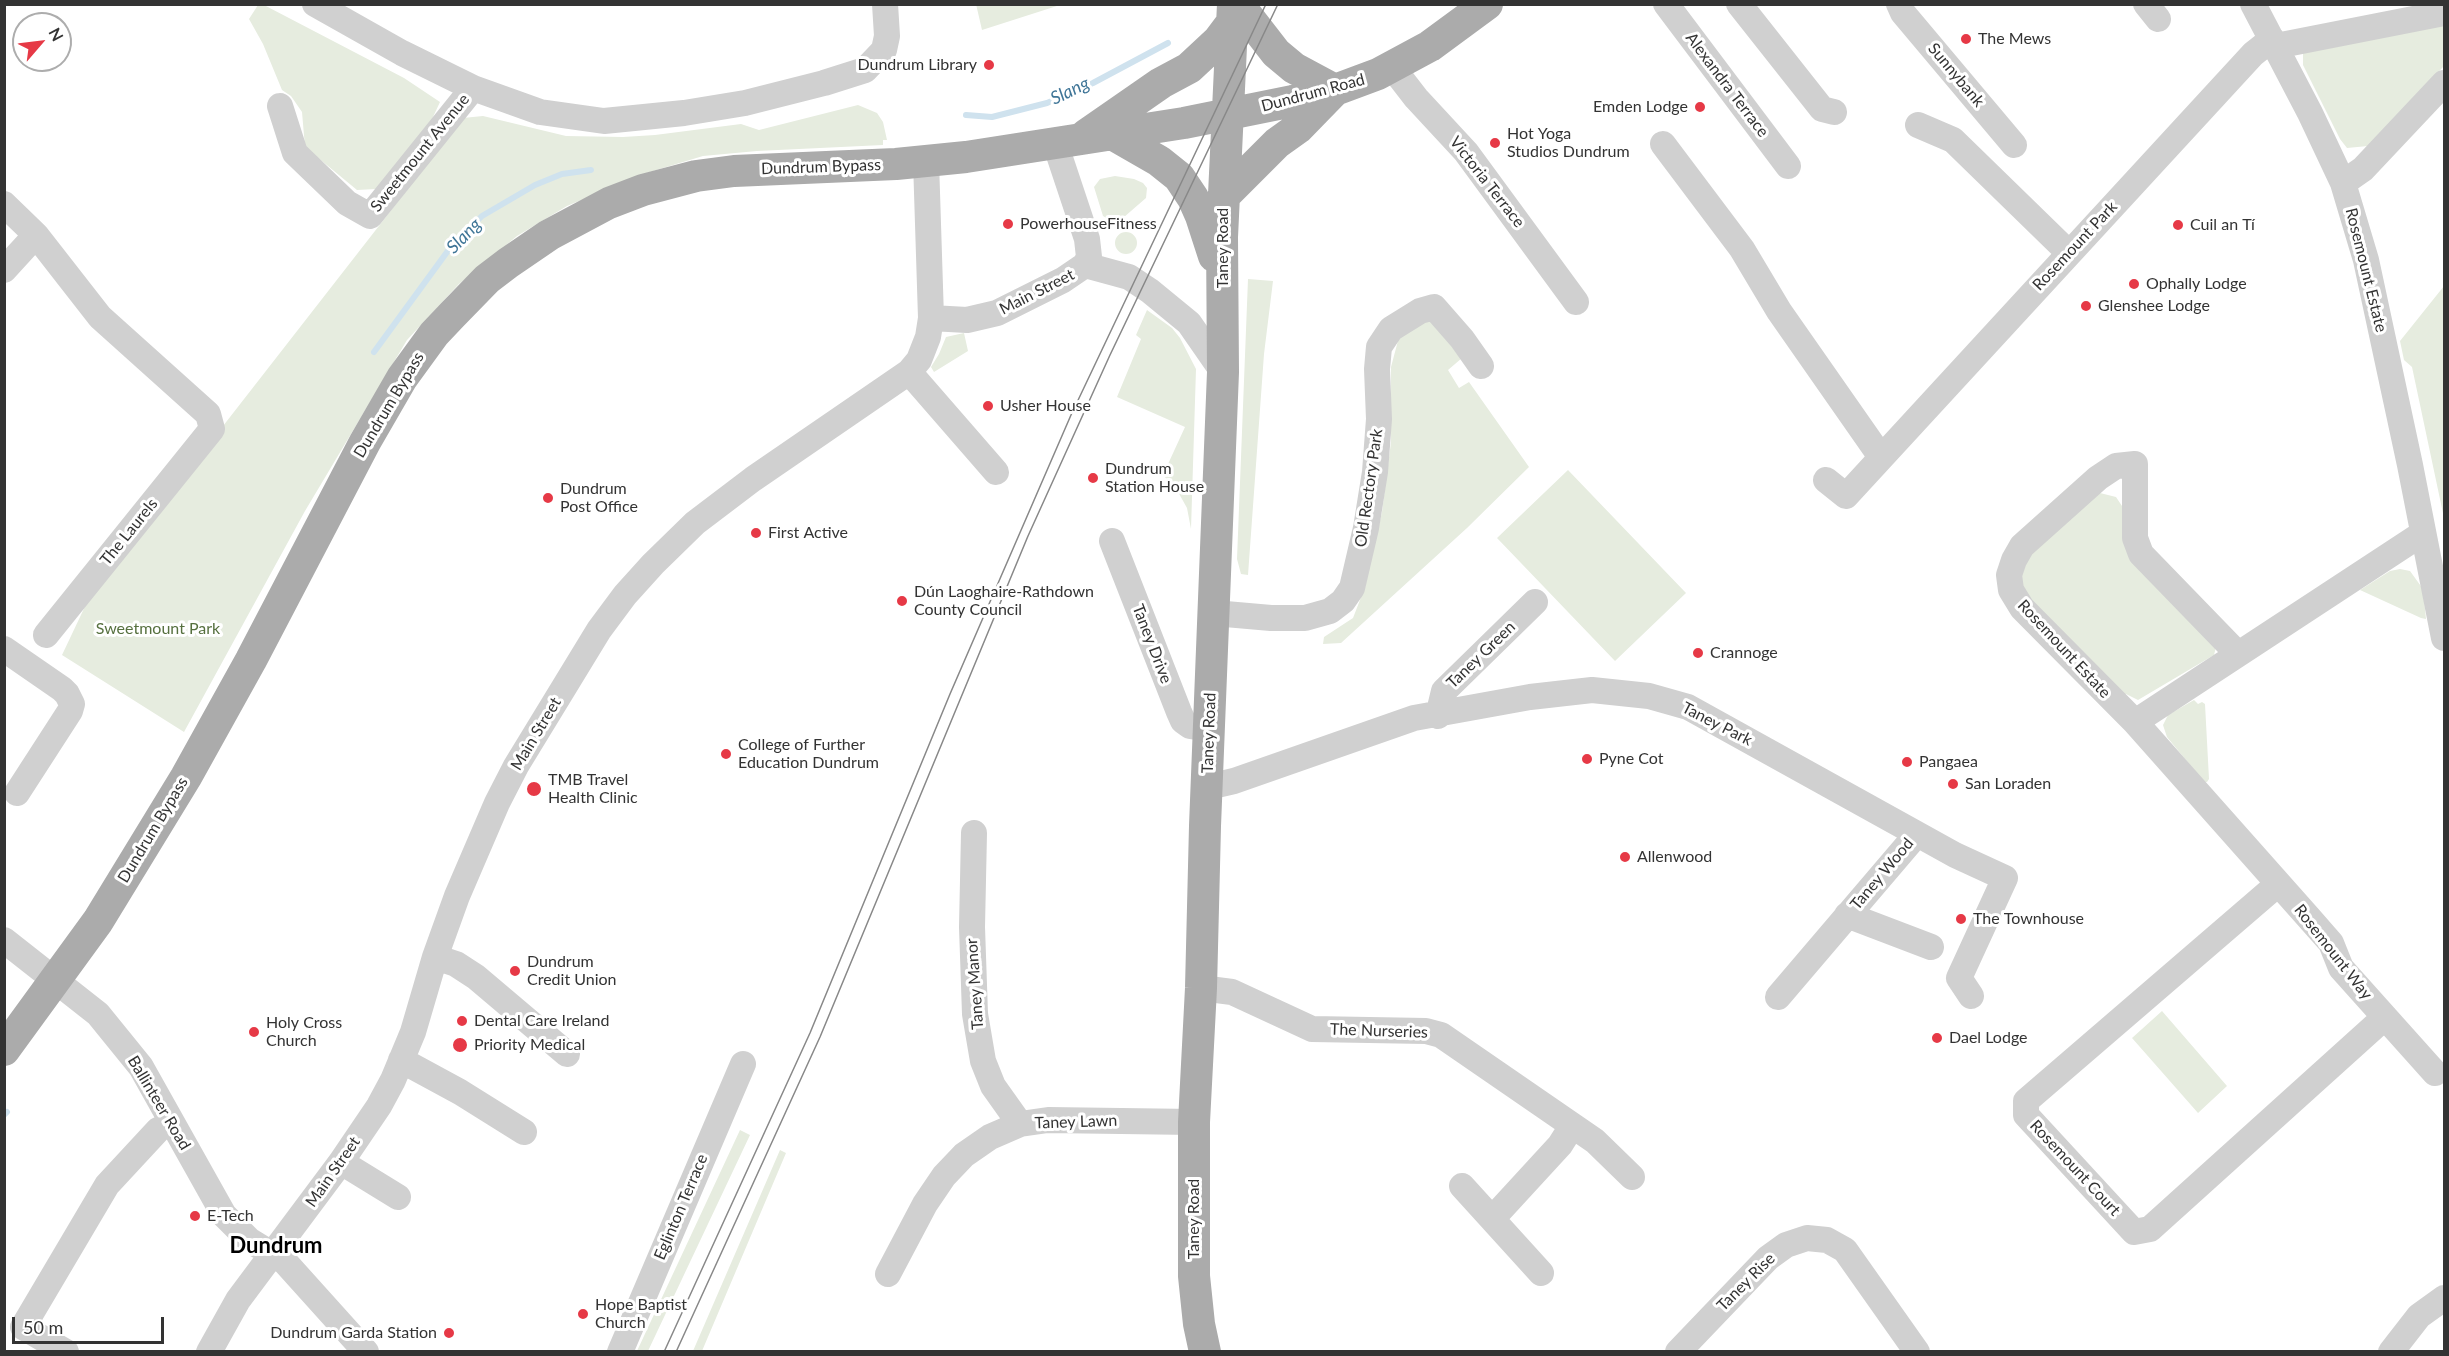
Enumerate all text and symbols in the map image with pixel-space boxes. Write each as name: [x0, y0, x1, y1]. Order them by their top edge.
north arrow: [12, 12, 72, 72]
text: N: [45, 24, 68, 44]
street label: Alexandra Terrace: [1681, 29, 1773, 141]
place label: The Mews: [1978, 29, 2051, 49]
marker: The Mews: [1959, 32, 1973, 46]
street label: Sunnybank: [1924, 39, 1988, 111]
place label: Dundrum Library: [857, 55, 977, 75]
marker: Dundrum Library: [982, 58, 996, 72]
street label: Dundrum Road: [1259, 70, 1367, 116]
water label: Slang: [1047, 72, 1093, 110]
street label: Sweetmount Avenue: [367, 90, 473, 216]
place label: Emden Lodge: [1593, 97, 1688, 117]
marker: Emden Lodge: [1693, 100, 1707, 114]
place label: Hot Yoga Studios Dundrum: [1507, 124, 1630, 162]
street label: Victoria Terrace: [1446, 133, 1528, 231]
marker: Hot Yoga Studios Dundrum: [1488, 136, 1502, 150]
street label: Dundrum Bypass: [761, 155, 881, 179]
street label: Rosemount Park: [2029, 197, 2121, 295]
street label: Rosemount Estate: [2341, 206, 2391, 334]
street label: Taney Road: [1213, 208, 1233, 288]
water label: Slang: [442, 214, 486, 258]
place label: PowerhouseFitness: [1020, 214, 1157, 234]
place label: Cuil an Tí: [2190, 215, 2255, 235]
marker: PowerhouseFitness: [1001, 217, 1015, 231]
marker: Cuil an Tí: [2171, 218, 2185, 232]
street label: Main Street: [996, 265, 1078, 319]
place label: Ophally Lodge: [2146, 274, 2247, 294]
marker: Ophally Lodge: [2127, 277, 2141, 291]
place label: Glenshee Lodge: [2098, 296, 2210, 316]
marker: Glenshee Lodge: [2079, 299, 2093, 313]
street label: Dundrum Bypass: [350, 349, 428, 461]
place label: Usher House: [1000, 396, 1091, 416]
marker: Usher House: [981, 399, 995, 413]
street label: Old Rectory Park: [1351, 428, 1387, 548]
place label: Dundrum Station House: [1105, 459, 1204, 497]
marker: Dundrum Station House: [1086, 471, 1100, 485]
place label: Dundrum Post Office: [560, 479, 638, 517]
marker: Dundrum Post Office: [541, 491, 555, 505]
street label: The Laurels: [96, 495, 162, 569]
place label: First Active: [768, 523, 848, 543]
marker: First Active: [749, 526, 763, 540]
place label: Dún Laoghaire-Rathdown County Council: [914, 582, 1094, 620]
marker: Dún Laoghaire-Rathdown County Council: [895, 594, 909, 608]
street label: Rosemount Estate: [2013, 596, 2115, 702]
street label: Taney Drive: [1128, 602, 1176, 686]
street label: Taney Green: [1443, 618, 1519, 692]
park label: Sweetmount Park: [96, 619, 220, 639]
place label: Crannoge: [1710, 643, 1778, 663]
marker: Crannoge: [1691, 646, 1705, 660]
street label: Taney Road: [1198, 692, 1220, 774]
street label: Main Street: [507, 694, 565, 774]
street label: Taney Park: [1679, 698, 1755, 750]
place label: College of Further Education Dundrum: [738, 735, 879, 773]
marker: College of Further Education Dundrum: [719, 747, 733, 761]
place label: Pyne Cot: [1599, 749, 1664, 769]
marker: Pyne Cot: [1580, 752, 1594, 766]
place label: Pangaea: [1919, 752, 1978, 772]
marker: Pangaea: [1900, 755, 1914, 769]
place label: TMB Travel Health Clinic: [548, 770, 638, 808]
street label: Dundrum Bypass: [114, 774, 192, 886]
place label: San Loraden: [1965, 774, 2051, 794]
marker: San Loraden: [1946, 777, 1960, 791]
marker: TMB Travel Health Clinic: [525, 780, 543, 798]
street label: Taney Wood: [1846, 834, 1918, 914]
place label: Allenwood: [1637, 847, 1712, 867]
marker: Allenwood: [1618, 850, 1632, 864]
street label: Rosemount Way: [2290, 901, 2376, 1003]
place label: The Townhouse: [1973, 909, 2084, 929]
marker: The Townhouse: [1954, 912, 1968, 926]
street label: Taney Manor: [962, 938, 988, 1030]
place label: Dundrum Credit Union: [527, 952, 617, 990]
marker: Dundrum Credit Union: [508, 964, 522, 978]
place label: Dental Care Ireland: [474, 1011, 609, 1031]
place label: Holy Cross Church: [266, 1013, 342, 1051]
marker: Dental Care Ireland: [455, 1014, 469, 1028]
street label: The Nurseries: [1330, 1020, 1428, 1042]
marker: Holy Cross Church: [247, 1025, 261, 1039]
place label: Dael Lodge: [1949, 1028, 2028, 1048]
marker: Dael Lodge: [1930, 1031, 1944, 1045]
place label: Priority Medical: [474, 1035, 585, 1055]
marker: Priority Medical: [451, 1036, 469, 1054]
street label: Ballinteer Road: [123, 1052, 195, 1154]
street label: Taney Lawn: [1034, 1111, 1118, 1133]
street label: Rosemount Court: [2026, 1116, 2124, 1220]
street label: Main Street: [302, 1133, 364, 1211]
street label: Eglinton Terrace: [650, 1151, 712, 1263]
street label: Taney Road: [1184, 1179, 1204, 1259]
place label: E-Tech: [207, 1206, 254, 1226]
marker: E-Tech: [188, 1209, 202, 1223]
district label: Dundrum: [230, 1233, 322, 1259]
street label: Taney Rise: [1713, 1249, 1779, 1315]
place label: Hope Baptist Church: [595, 1295, 687, 1333]
scale bar: [15, 1305, 166, 1343]
marker: Hope Baptist Church: [576, 1307, 590, 1321]
text: 50 m: [23, 1316, 63, 1338]
place label: Dundrum Garda Station: [270, 1323, 437, 1343]
marker: Dundrum Garda Station: [442, 1326, 456, 1340]

